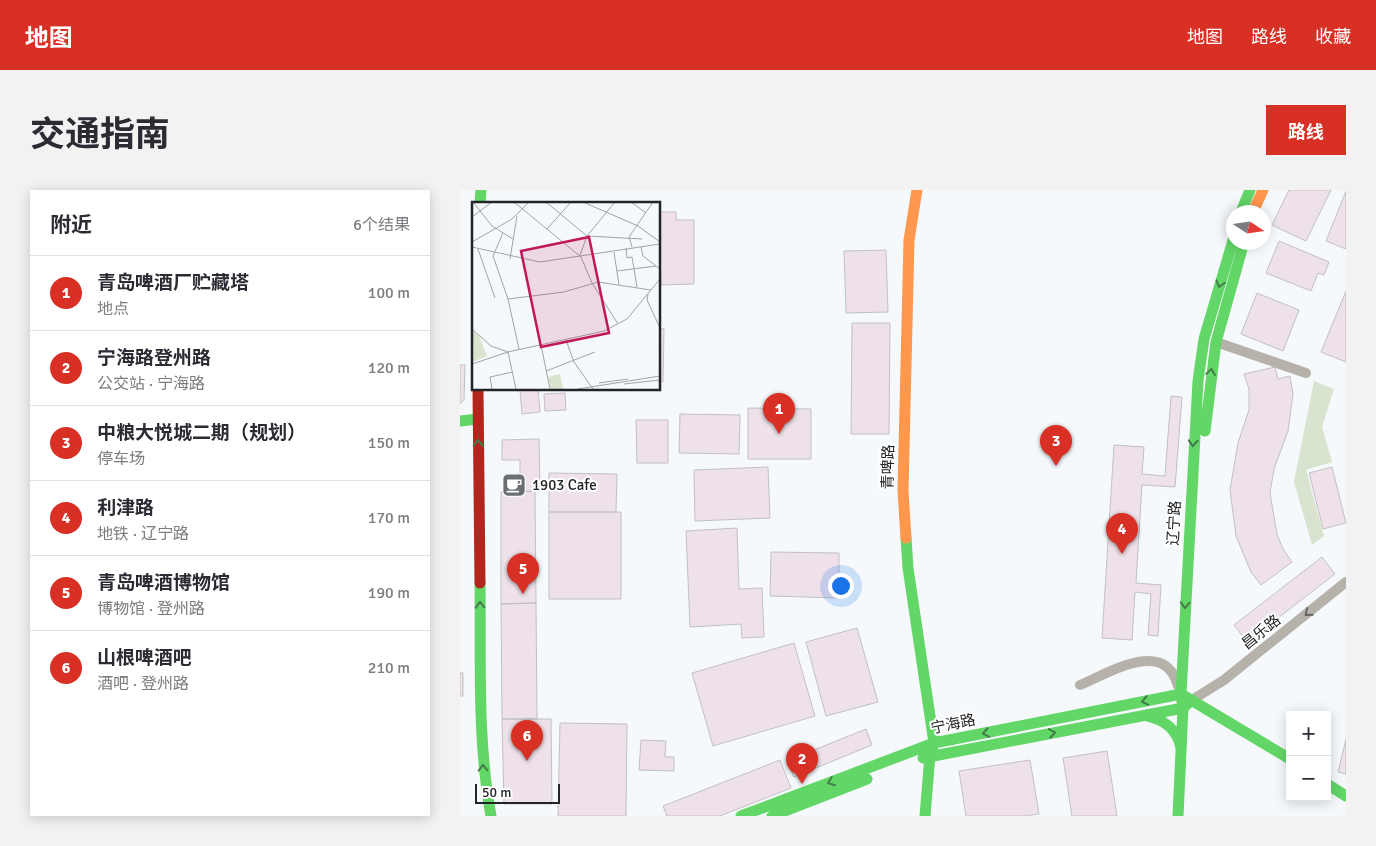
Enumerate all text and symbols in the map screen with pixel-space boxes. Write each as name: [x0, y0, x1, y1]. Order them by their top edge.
text: 地图: [25, 23, 73, 53]
text: 地图: [1187, 26, 1223, 48]
text: 路线: [1251, 26, 1287, 48]
text: 收藏: [1315, 26, 1351, 48]
button: 路线: [1266, 105, 1346, 155]
text: 交通指南: [30, 113, 170, 156]
inset map: [472, 202, 660, 390]
north arrow: [1226, 205, 1271, 250]
text: 附近: [50, 212, 92, 238]
text: 6个结果: [353, 215, 410, 235]
text: 青岛啤酒厂贮藏塔: [97, 271, 249, 295]
one-way arrow: [1215, 279, 1225, 287]
text: 1: [62, 283, 70, 303]
text: 100 m: [368, 283, 410, 303]
text: 地点: [97, 299, 129, 319]
text: 宁海路登州路: [97, 346, 211, 370]
text: 2: [62, 358, 70, 378]
text: 120 m: [368, 358, 410, 378]
one-way arrow: [1205, 368, 1216, 376]
text: 公交站 · 宁海路: [97, 374, 205, 394]
pin: 1: [763, 393, 795, 434]
text: 中粮大悦城二期（规划）: [97, 421, 306, 445]
pin: 3: [1040, 425, 1072, 466]
text: 3: [62, 433, 70, 453]
text: 150 m: [368, 433, 410, 453]
one-way arrow: [473, 439, 483, 446]
one-way arrow: [1188, 439, 1199, 447]
street label: 青啤路: [879, 444, 897, 490]
text: 停车场: [97, 449, 145, 469]
cafe icon: 1903 Cafe: [501, 472, 527, 498]
place label: 1903 Cafe: [532, 476, 597, 494]
text: 利津路: [97, 496, 154, 520]
street label: 辽宁路: [1164, 500, 1184, 546]
text: 4: [62, 508, 70, 528]
text: 170 m: [368, 508, 410, 528]
pin: 4: [1106, 513, 1138, 554]
text: 地铁 · 辽宁路: [97, 524, 189, 544]
pin: 5: [507, 553, 539, 594]
text: 青岛啤酒博物馆: [97, 571, 230, 595]
your location: [828, 573, 854, 599]
text: 5: [62, 583, 70, 603]
text: 190 m: [368, 583, 410, 603]
text: 博物馆 · 登州路: [97, 599, 205, 619]
one-way arrow: [475, 601, 486, 609]
one-way arrow: [1180, 602, 1190, 610]
one-way arrow: [1305, 608, 1314, 616]
street label: 昌乐路: [1238, 611, 1284, 653]
text: 山根啤酒吧: [97, 646, 192, 670]
text: 6: [62, 658, 70, 678]
text: 210 m: [368, 658, 410, 678]
text: 酒吧 · 登州路: [97, 674, 189, 694]
one-way arrow: [1141, 695, 1149, 706]
street label: 宁海路: [929, 711, 977, 737]
map controls: [1286, 711, 1331, 801]
button: +: [1286, 711, 1331, 756]
pin: 6: [511, 720, 543, 761]
one-way arrow: [981, 727, 990, 737]
one-way arrow: [1048, 728, 1057, 738]
pin: 2: [786, 743, 818, 784]
button: −: [1286, 756, 1331, 801]
one-way arrow: [478, 764, 489, 772]
one-way arrow: [827, 776, 836, 786]
scale bar: [475, 781, 560, 804]
text: 50 m: [482, 784, 511, 801]

